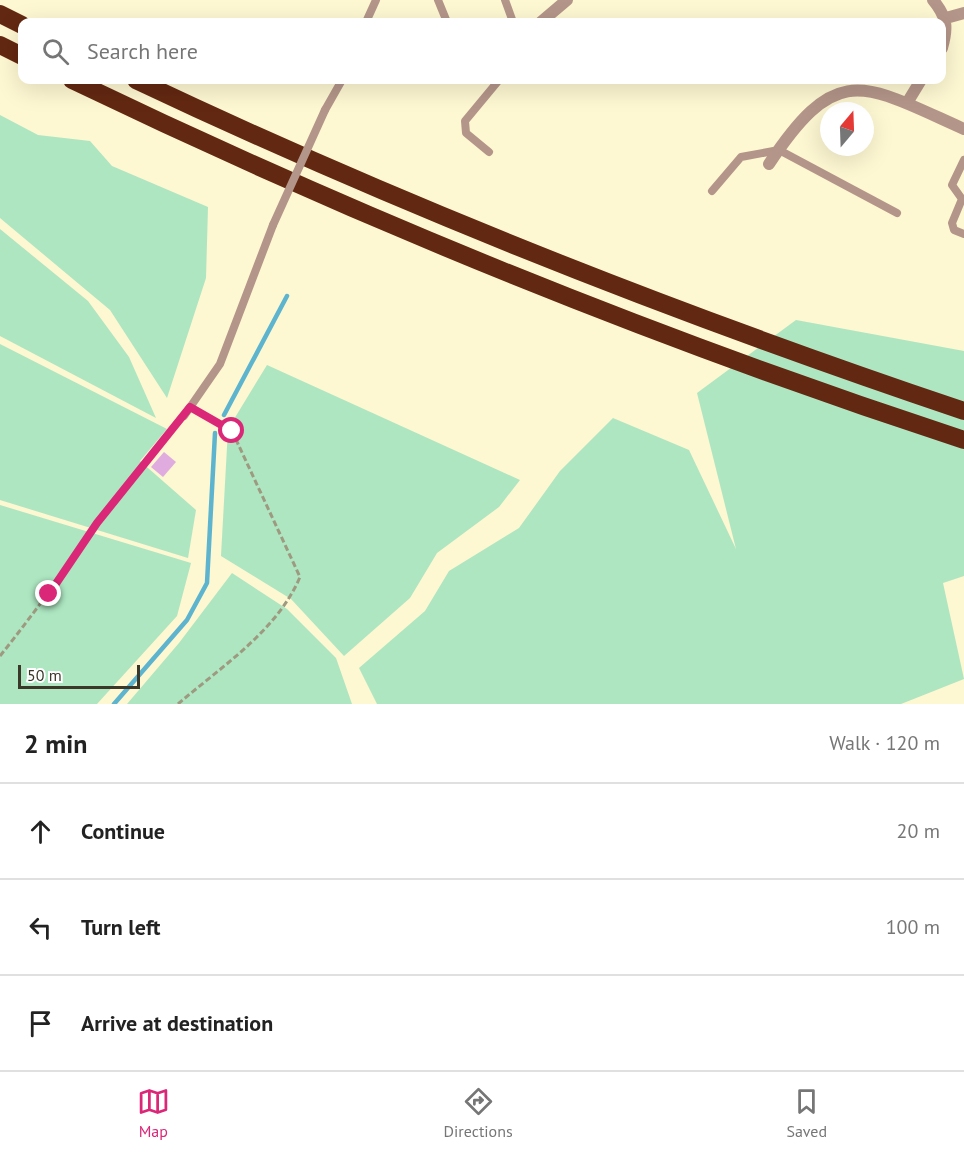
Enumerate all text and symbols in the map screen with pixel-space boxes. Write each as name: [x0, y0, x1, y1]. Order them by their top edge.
search box: [18, 18, 946, 84]
icon: search: [39, 35, 72, 68]
text: Search here: [87, 37, 198, 65]
north arrow: [820, 102, 874, 156]
route start: [218, 417, 244, 443]
route end: [35, 580, 61, 606]
scale bar: [18, 662, 140, 690]
text: 50 m: [27, 665, 62, 685]
text: 2 min: [24, 727, 87, 760]
text: Walk · 120 m: [829, 730, 940, 756]
icon: ahead: [24, 815, 57, 848]
text: Continue: [81, 817, 165, 845]
text: 20 m: [897, 818, 940, 844]
icon: left: [24, 911, 57, 944]
text: Turn left: [81, 913, 161, 941]
text: 100 m: [886, 914, 940, 940]
icon: arrive: [24, 1007, 57, 1040]
text: Arrive at destination: [81, 1009, 273, 1037]
tab: Map: [137, 1085, 170, 1141]
tab: Directions: [444, 1085, 513, 1141]
tab: Saved: [786, 1085, 827, 1141]

